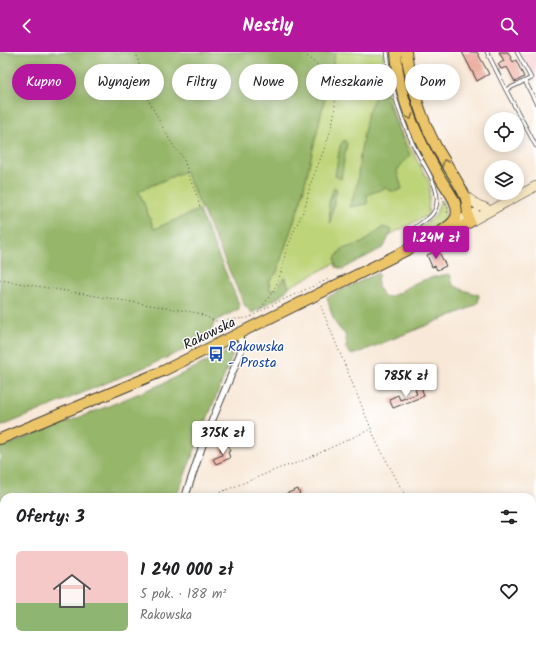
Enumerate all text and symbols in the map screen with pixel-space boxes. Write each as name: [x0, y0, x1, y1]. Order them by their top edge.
text: Nestly: [243, 12, 293, 41]
icon: back: [16, 15, 38, 37]
icon: search: [498, 15, 520, 37]
chip: Kupno: [12, 64, 76, 100]
chip: Wynajem: [84, 64, 164, 100]
chip: Filtry: [172, 64, 231, 100]
chip: Nowe: [239, 64, 298, 100]
chip: Mieszkanie: [306, 64, 397, 100]
chip: Dom: [405, 64, 460, 100]
map controls: [484, 112, 524, 200]
button: locate: [484, 112, 524, 152]
one-way arrow: [406, 114, 414, 121]
one-way arrow: [443, 159, 450, 166]
button: layers: [484, 160, 524, 200]
pin: 1.24M zł: [395, 226, 477, 260]
text: 1.24M zł: [412, 228, 460, 249]
street label: Rakowska: [179, 312, 240, 356]
place label: Rakowska - Prosta: [228, 336, 284, 374]
bus stop icon: Rakowska - Prosta: [207, 345, 225, 363]
pin: 785K zł: [369, 364, 443, 398]
text: 785K zł: [384, 366, 428, 387]
pin: 375K zł: [186, 421, 260, 455]
text: 375K zł: [201, 423, 245, 444]
text: Oferty: 3: [16, 504, 85, 531]
icon: filters: [498, 506, 520, 528]
text: 1 240 000 zł: [140, 557, 234, 584]
icon: home: [48, 567, 96, 615]
icon: heart: [498, 580, 520, 602]
text: 5 pok. · 188 m²: [140, 584, 226, 605]
text: Rakowska: [140, 605, 192, 626]

